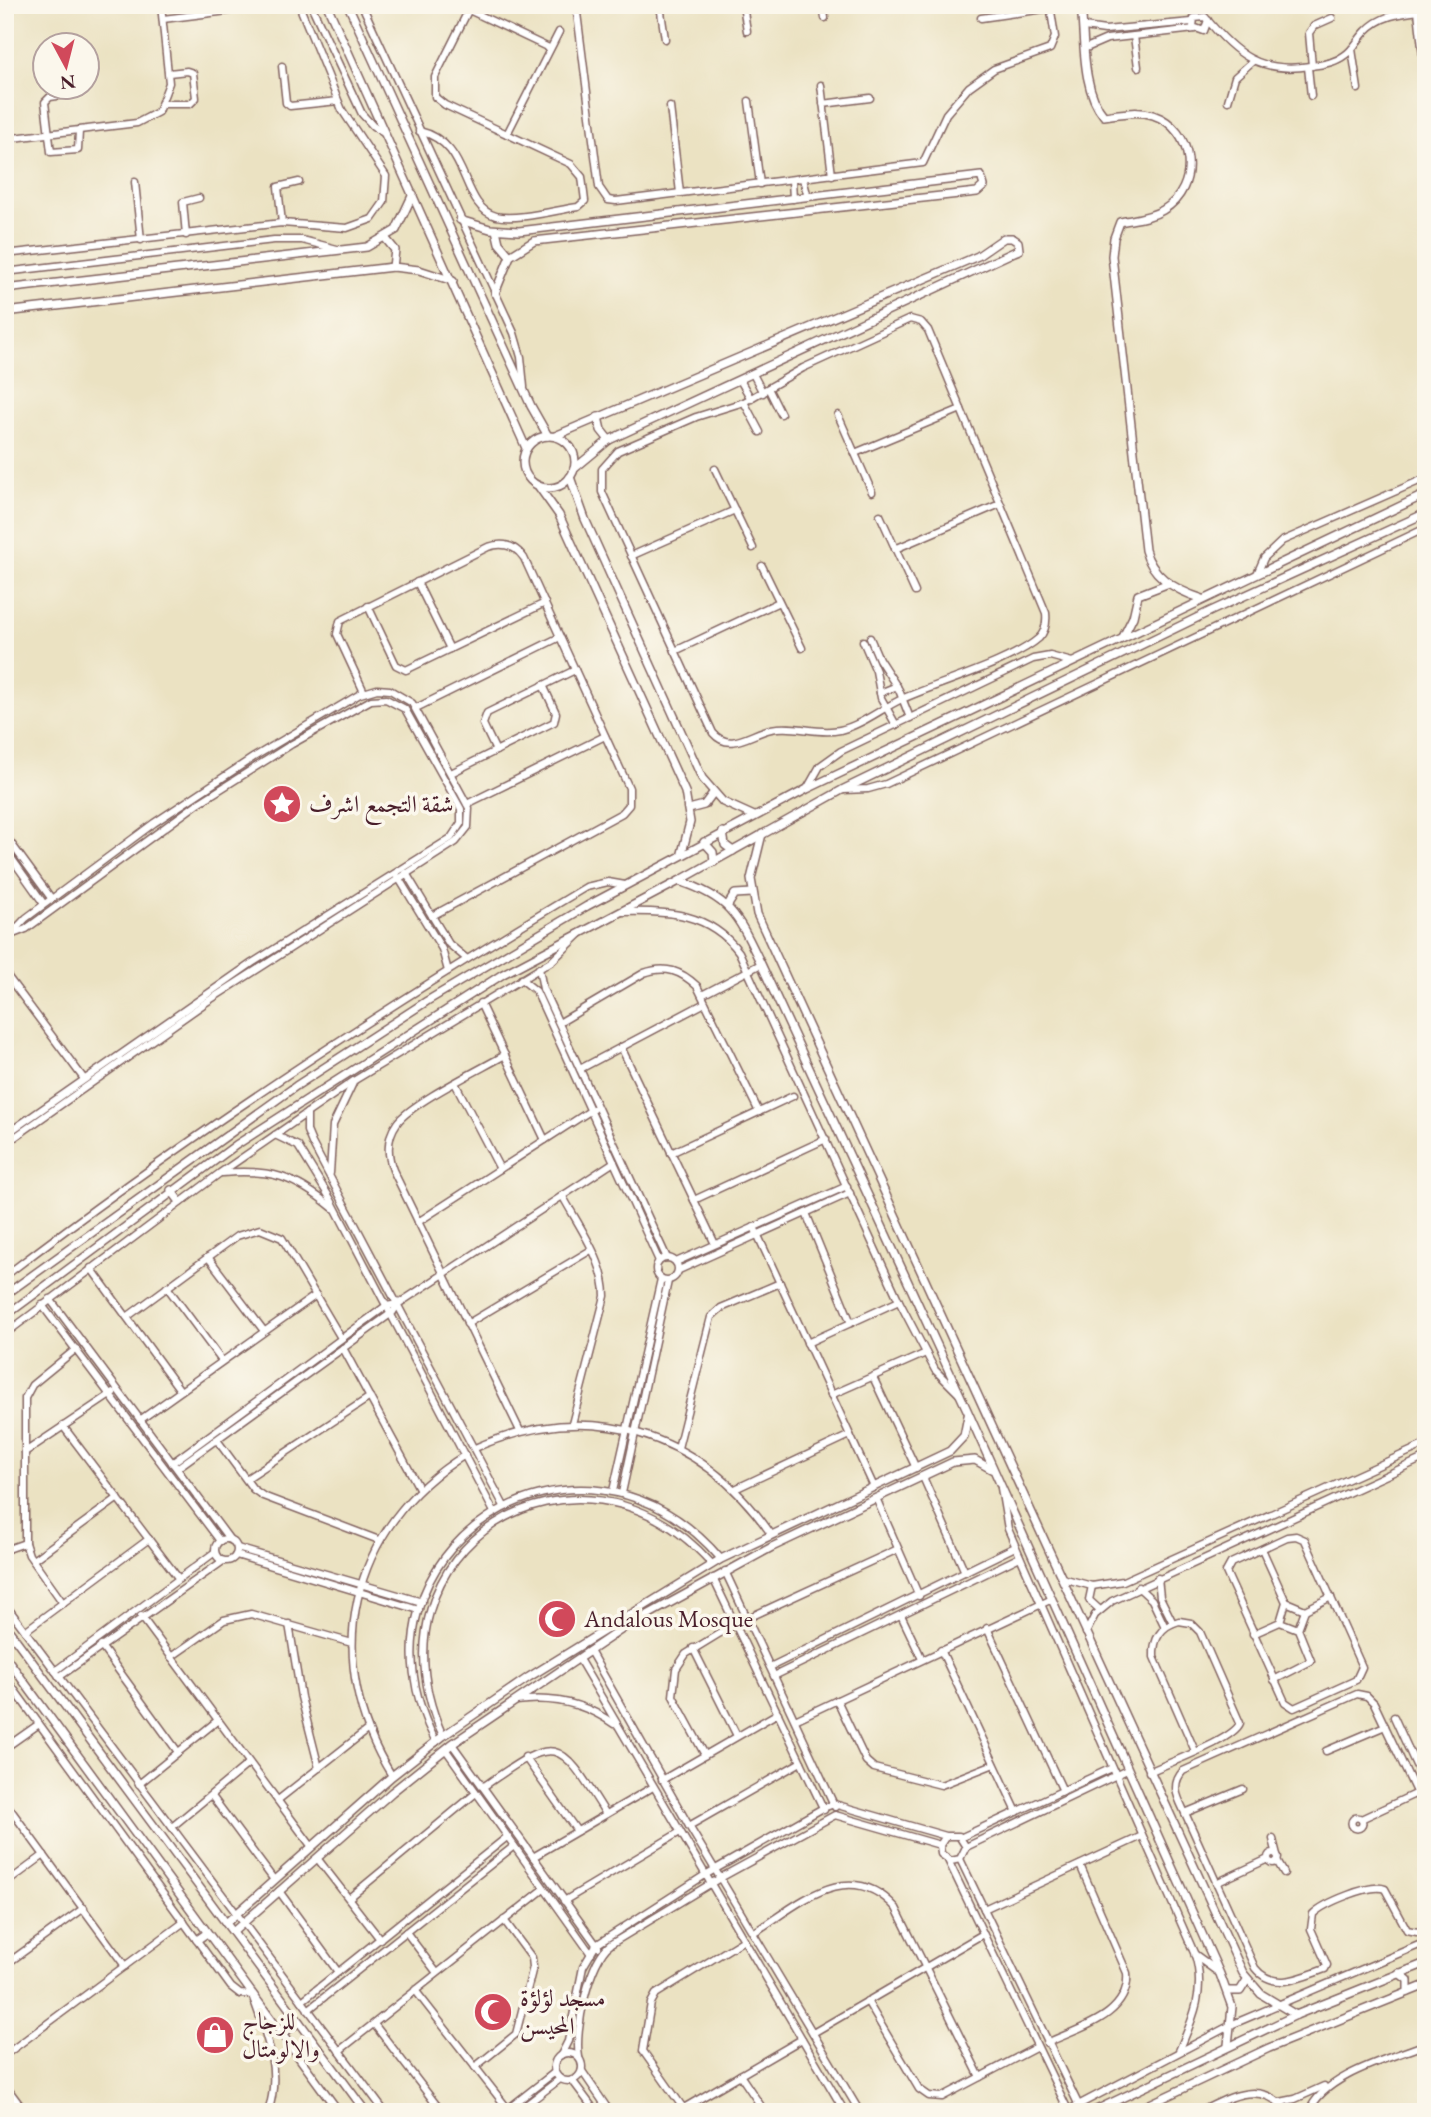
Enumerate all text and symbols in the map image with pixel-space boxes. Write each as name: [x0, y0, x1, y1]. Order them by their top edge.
north arrow: [32, 32, 102, 102]
text: N: [58, 69, 77, 96]
place icon: شقة التجمع اشرف: [261, 783, 303, 825]
place label: شقة التجمع اشرف: [309, 788, 454, 826]
mosque icon: Andalous Mosque: [536, 1598, 578, 1640]
place label: Andalous Mosque: [583, 1603, 753, 1634]
place label: مسجد لؤلؤة المحيسن: [520, 1982, 606, 2042]
mosque icon: مسجد لؤلؤة المحيسن: [472, 1991, 514, 2033]
place label: للزجاج والالومتال: [242, 2005, 320, 2064]
shop icon: للزجاج والالومتال: [194, 2014, 236, 2056]

